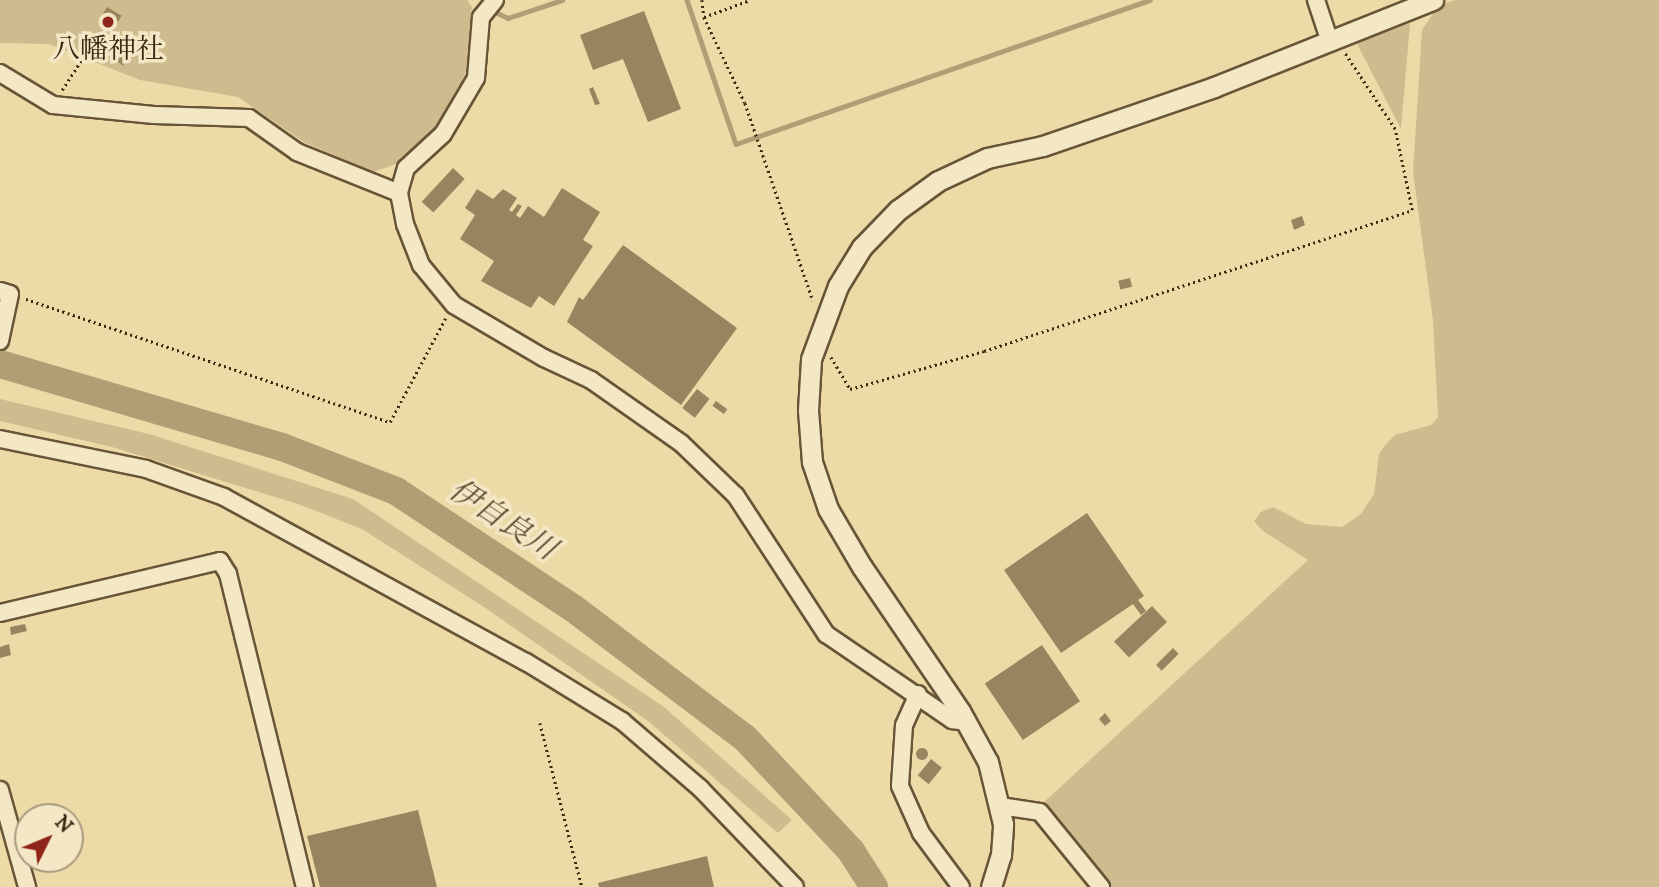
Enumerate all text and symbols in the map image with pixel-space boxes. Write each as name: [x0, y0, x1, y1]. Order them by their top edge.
marker: 八幡神社: [100, 14, 116, 30]
place label: 八幡神社: [52, 33, 164, 67]
water label: 伊自良川: [442, 473, 562, 569]
north arrow: [14, 803, 84, 873]
text: N: [50, 811, 77, 838]

